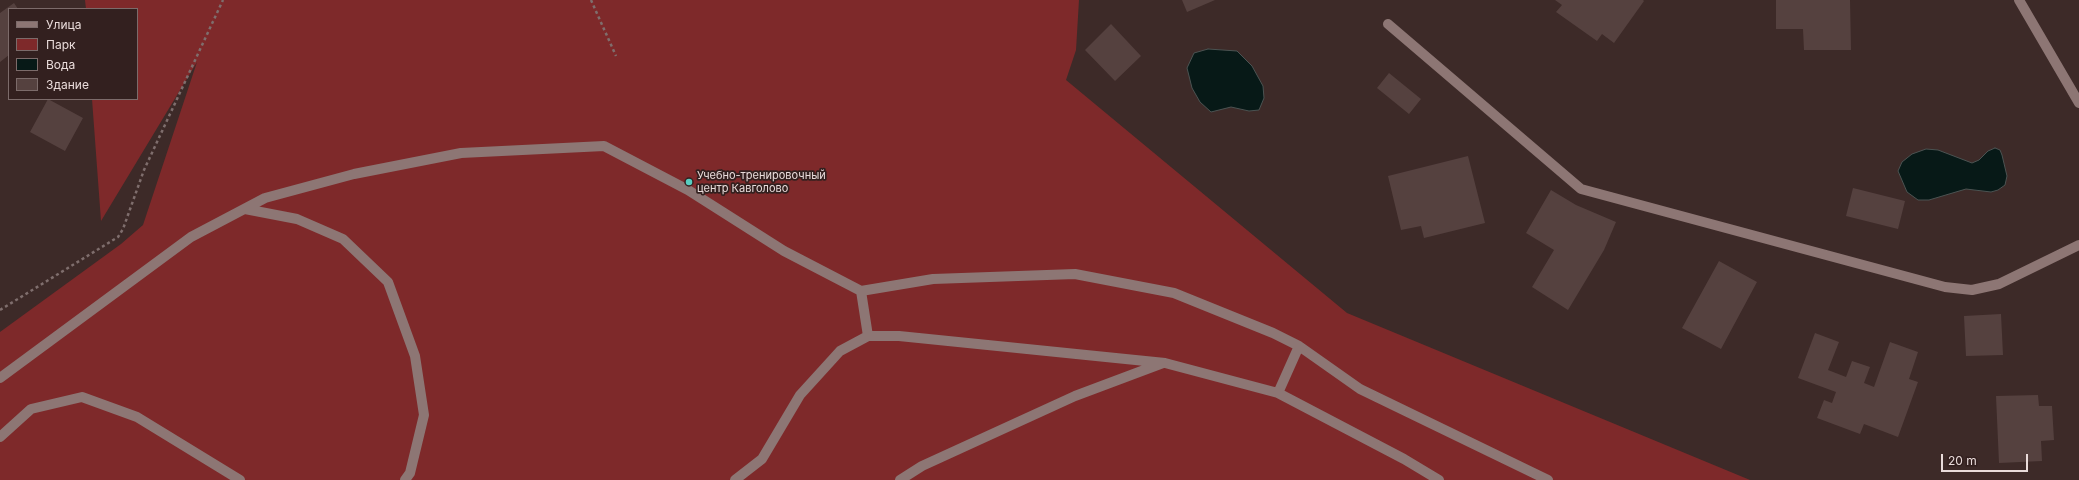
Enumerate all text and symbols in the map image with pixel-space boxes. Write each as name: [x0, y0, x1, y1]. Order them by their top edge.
legend: [8, 8, 138, 100]
text: Улица: [46, 17, 81, 32]
text: Парк: [46, 37, 76, 52]
text: Вода: [46, 57, 75, 72]
text: Здание: [46, 77, 89, 92]
place label: Учебно-тренировочный центр Кавголово: [697, 169, 826, 195]
marker: Учебно-тренировочный центр Кавголово: [684, 177, 694, 187]
scale bar: [1943, 446, 2030, 472]
text: 20 m: [1948, 453, 1977, 468]

